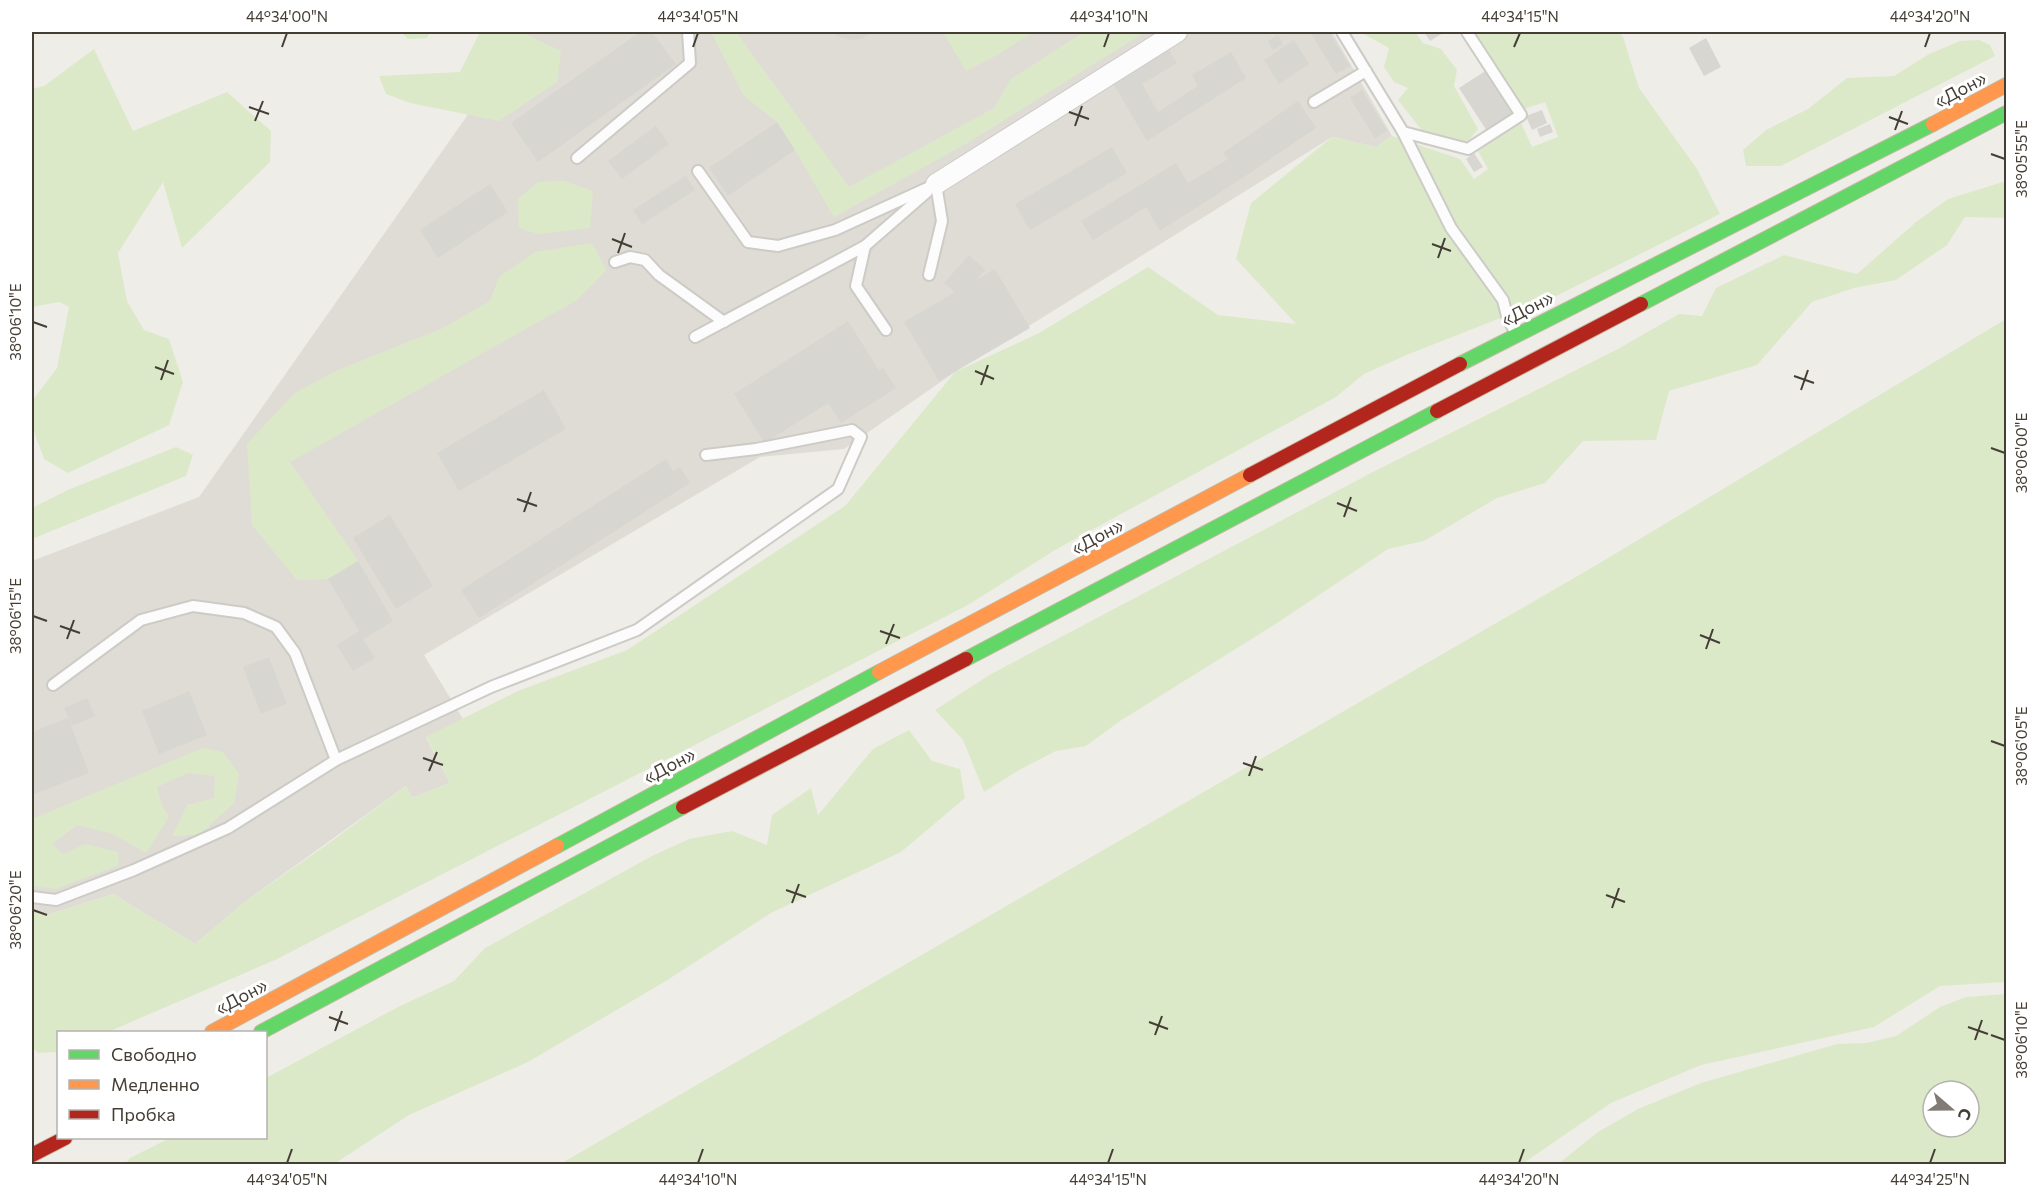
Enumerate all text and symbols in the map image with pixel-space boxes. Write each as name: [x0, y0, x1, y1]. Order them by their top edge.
text: 44°34'00"N: [246, 7, 328, 25]
text: 44°34'05"N: [658, 7, 738, 25]
text: 44°34'10"N: [1070, 7, 1148, 25]
text: 44°34'15"N: [1481, 7, 1559, 25]
text: 44°34'20"N: [1890, 7, 1970, 25]
street label: «Дон»: [1930, 66, 1990, 112]
text: 38°05'55"E: [2012, 120, 2030, 198]
text: 38°06'10"E: [6, 283, 24, 361]
street label: «Дон»: [1497, 286, 1557, 330]
text: 38°06'00"E: [2012, 413, 2030, 493]
street label: «Дон»: [1067, 513, 1127, 559]
text: 38°06'15"E: [6, 578, 24, 654]
text: 38°06'05"E: [2012, 706, 2030, 786]
street label: «Дон»: [639, 742, 699, 788]
text: 38°06'20"E: [6, 870, 24, 950]
street label: «Дон»: [211, 973, 271, 1019]
text: 38°06'10"E: [2012, 1001, 2030, 1079]
legend: [57, 1031, 267, 1139]
text: Свободно: [111, 1043, 197, 1065]
text: Медленно: [111, 1073, 200, 1095]
north arrow: [1921, 1079, 1981, 1139]
text: Пробка: [111, 1103, 176, 1125]
text: С: [1955, 1106, 1976, 1123]
text: 44°34'05"N: [247, 1170, 327, 1188]
text: 44°34'10"N: [659, 1170, 737, 1188]
text: 44°34'15"N: [1069, 1170, 1147, 1188]
text: 44°34'20"N: [1479, 1170, 1559, 1188]
text: 44°34'25"N: [1890, 1170, 1970, 1188]

